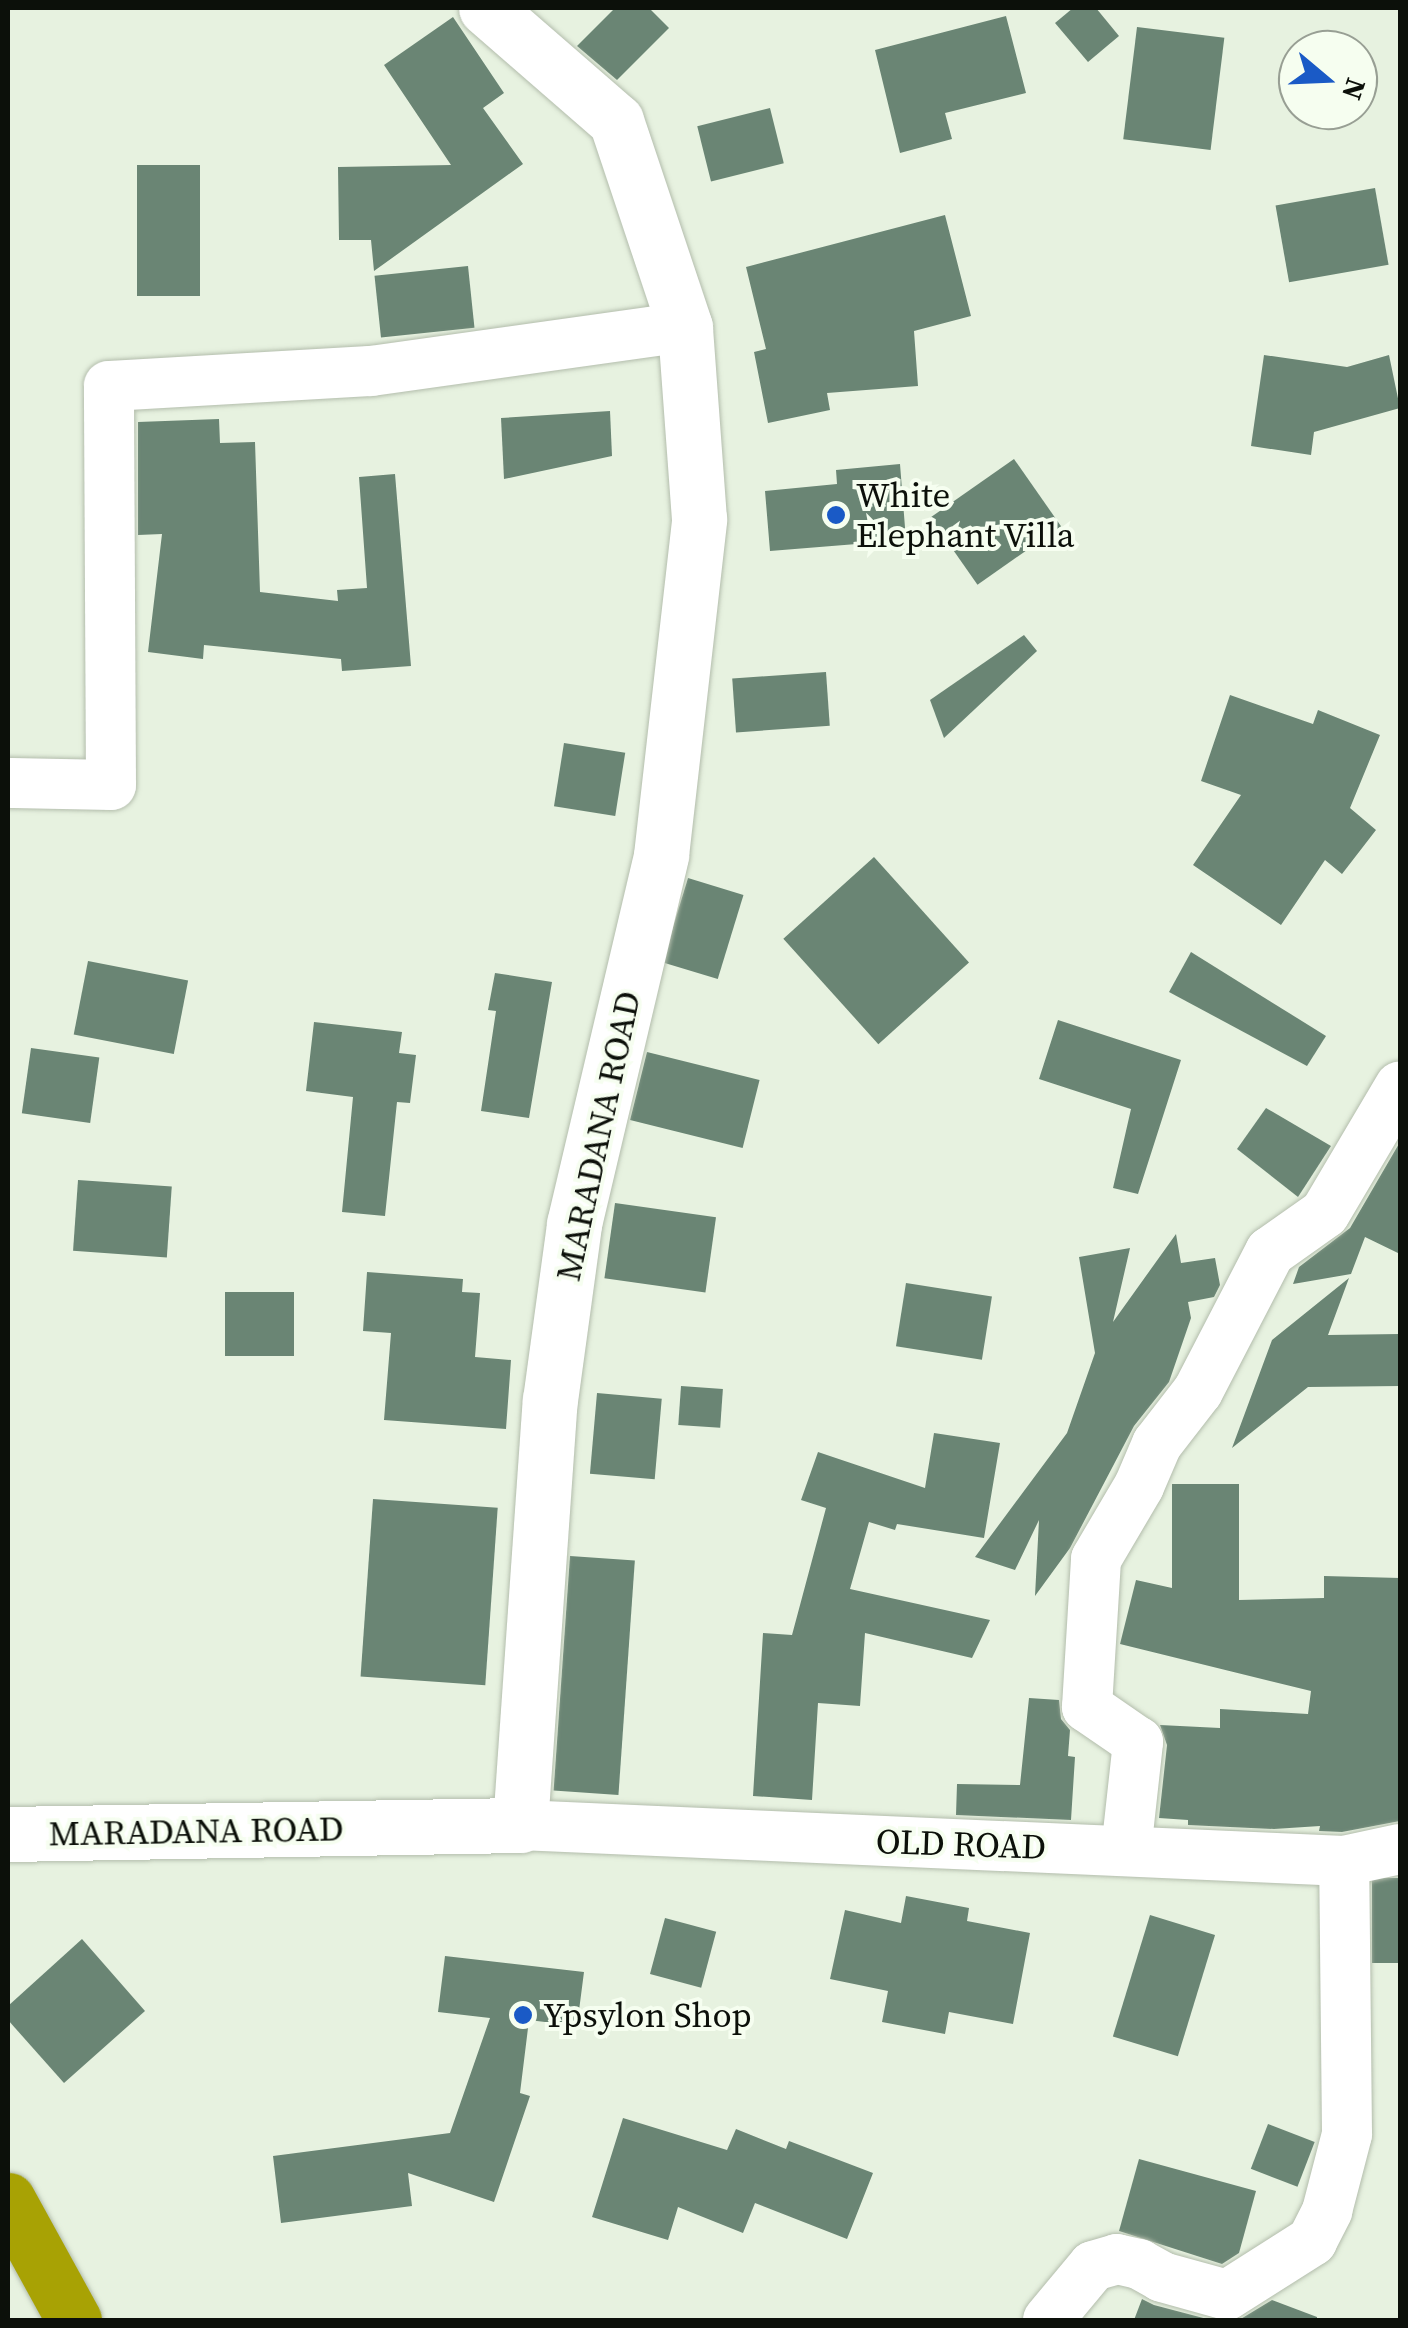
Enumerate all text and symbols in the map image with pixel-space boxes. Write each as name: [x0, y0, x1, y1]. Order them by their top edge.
north arrow: [1278, 30, 1378, 130]
text: N: [1333, 73, 1376, 105]
place label: White Elephant Villa: [856, 474, 1076, 556]
marker: White Elephant Villa: [825, 504, 847, 526]
street label: MARADANA ROAD: [547, 987, 649, 1285]
street label: MARADANA ROAD: [48, 1807, 344, 1855]
street label: OLD ROAD: [875, 1820, 1047, 1868]
place label: Ypsylon Shop: [543, 1994, 752, 2036]
marker: Ypsylon Shop: [512, 2004, 534, 2026]

